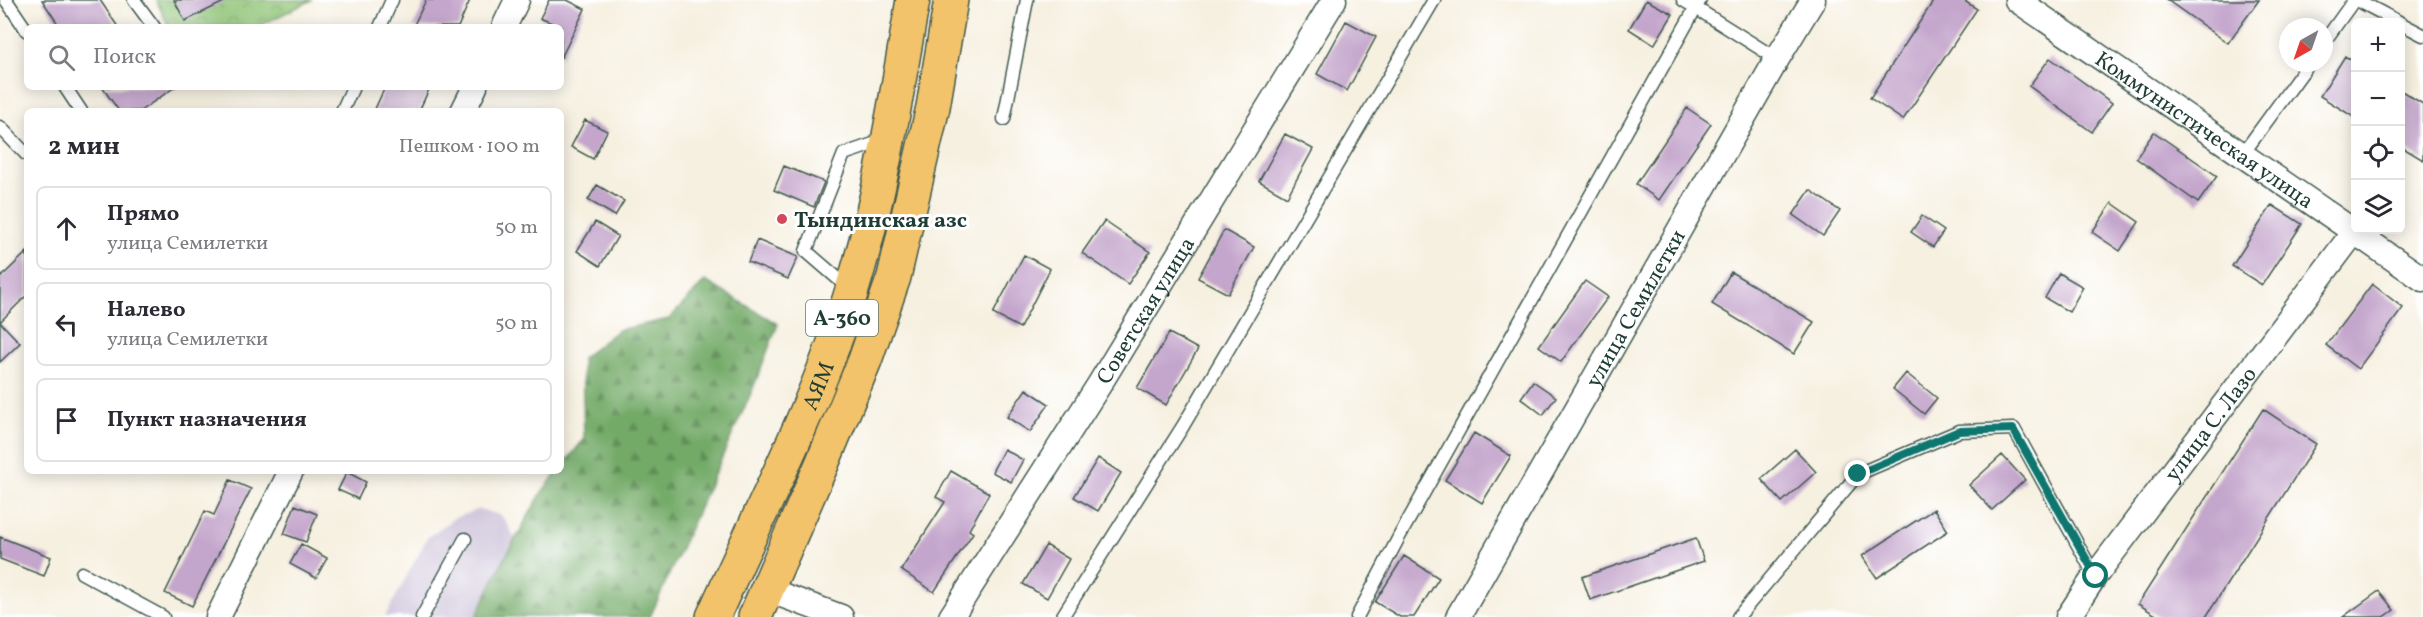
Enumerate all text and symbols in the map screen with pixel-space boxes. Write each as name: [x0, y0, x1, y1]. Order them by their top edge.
north arrow: [2279, 18, 2333, 72]
map controls: [2351, 18, 2405, 234]
button: +: [2351, 18, 2405, 72]
search box: [24, 24, 564, 90]
icon: search: [45, 41, 78, 74]
text: Поиск: [93, 42, 156, 73]
street label: Коммунистическая улица: [2088, 45, 2319, 217]
button: −: [2351, 72, 2405, 126]
button: locate: [2351, 126, 2405, 180]
text: 2 мин: [48, 129, 120, 165]
text: Пешком · 100 m: [399, 133, 540, 161]
button: layers: [2351, 180, 2405, 234]
text: Прямо: [107, 199, 179, 230]
place label: Тындинская азс: [794, 206, 967, 237]
icon: ahead: [50, 212, 83, 245]
marker: Тындинская азс: [775, 212, 789, 226]
text: 50 m: [495, 214, 538, 242]
street label: улица Семилетки: [1579, 224, 1694, 394]
text: улица Семилетки: [107, 230, 268, 258]
street label: Советская улица: [1090, 232, 1204, 391]
text: Налево: [107, 295, 186, 326]
road number: А-360: [806, 300, 878, 336]
icon: left: [50, 308, 83, 341]
text: 50 m: [495, 310, 538, 338]
text: улица Семилетки: [107, 326, 268, 354]
street label: АЯМ: [796, 357, 844, 416]
street label: улица С. Лазо: [2158, 361, 2265, 489]
icon: arrive: [50, 404, 83, 437]
text: Пункт назначения: [107, 405, 307, 436]
route end: [1844, 460, 1870, 486]
route start: [2082, 562, 2108, 588]

